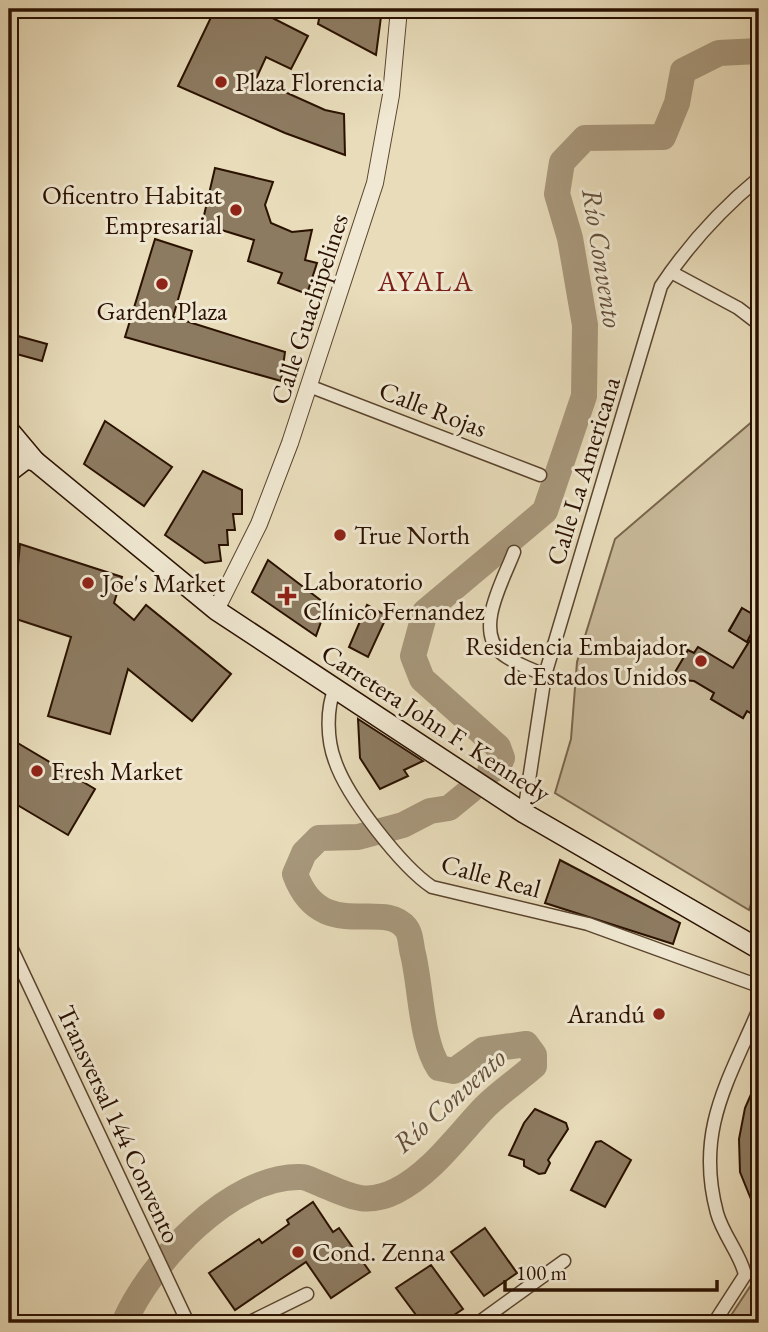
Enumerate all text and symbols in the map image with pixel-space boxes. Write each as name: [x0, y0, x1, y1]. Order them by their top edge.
place label: Plaza Florencia: [235, 65, 384, 99]
marker: Plaza Florencia: [213, 74, 229, 90]
place label: Oficentro Habitat Empresarial: [42, 178, 222, 242]
water label: Río Convento: [574, 186, 632, 331]
marker: Oficentro Habitat Empresarial: [228, 202, 244, 218]
street label: Calle Guachipelines: [262, 209, 356, 409]
district label: AYALA: [376, 263, 475, 299]
marker: Garden Plaza: [154, 276, 170, 292]
place label: Garden Plaza: [97, 294, 228, 328]
street label: Calle La Americana: [538, 372, 628, 569]
street label: Calle Rojas: [374, 373, 492, 445]
place label: True North: [354, 518, 470, 552]
marker: True North: [332, 527, 348, 543]
place label: Laboratorio Clínico Fernandez: [303, 564, 485, 628]
place label: Joe's Market: [100, 566, 225, 600]
marker: Joe's Market: [80, 575, 96, 591]
marker: Laboratorio Clínico Fernandez: [277, 586, 297, 606]
place label: Residencia Embajador de Estados Unidos: [465, 629, 687, 693]
street label: Carretera John F. Kennedy: [315, 636, 558, 810]
marker: Residencia Embajador de Estados Unidos: [693, 653, 709, 669]
place label: Fresh Market: [51, 754, 183, 788]
marker: Fresh Market: [29, 763, 45, 779]
street label: Calle Real: [437, 846, 545, 906]
place label: Arandú: [566, 997, 645, 1031]
street label: Transversal 144 Convento: [49, 1000, 189, 1248]
marker: Arandú: [651, 1006, 667, 1022]
water label: Río Convento: [385, 1039, 514, 1160]
place label: Cond. Zenna: [312, 1235, 446, 1269]
marker: Cond. Zenna: [290, 1244, 306, 1260]
scale bar: [505, 1248, 717, 1292]
text: 100 m: [516, 1259, 567, 1286]

